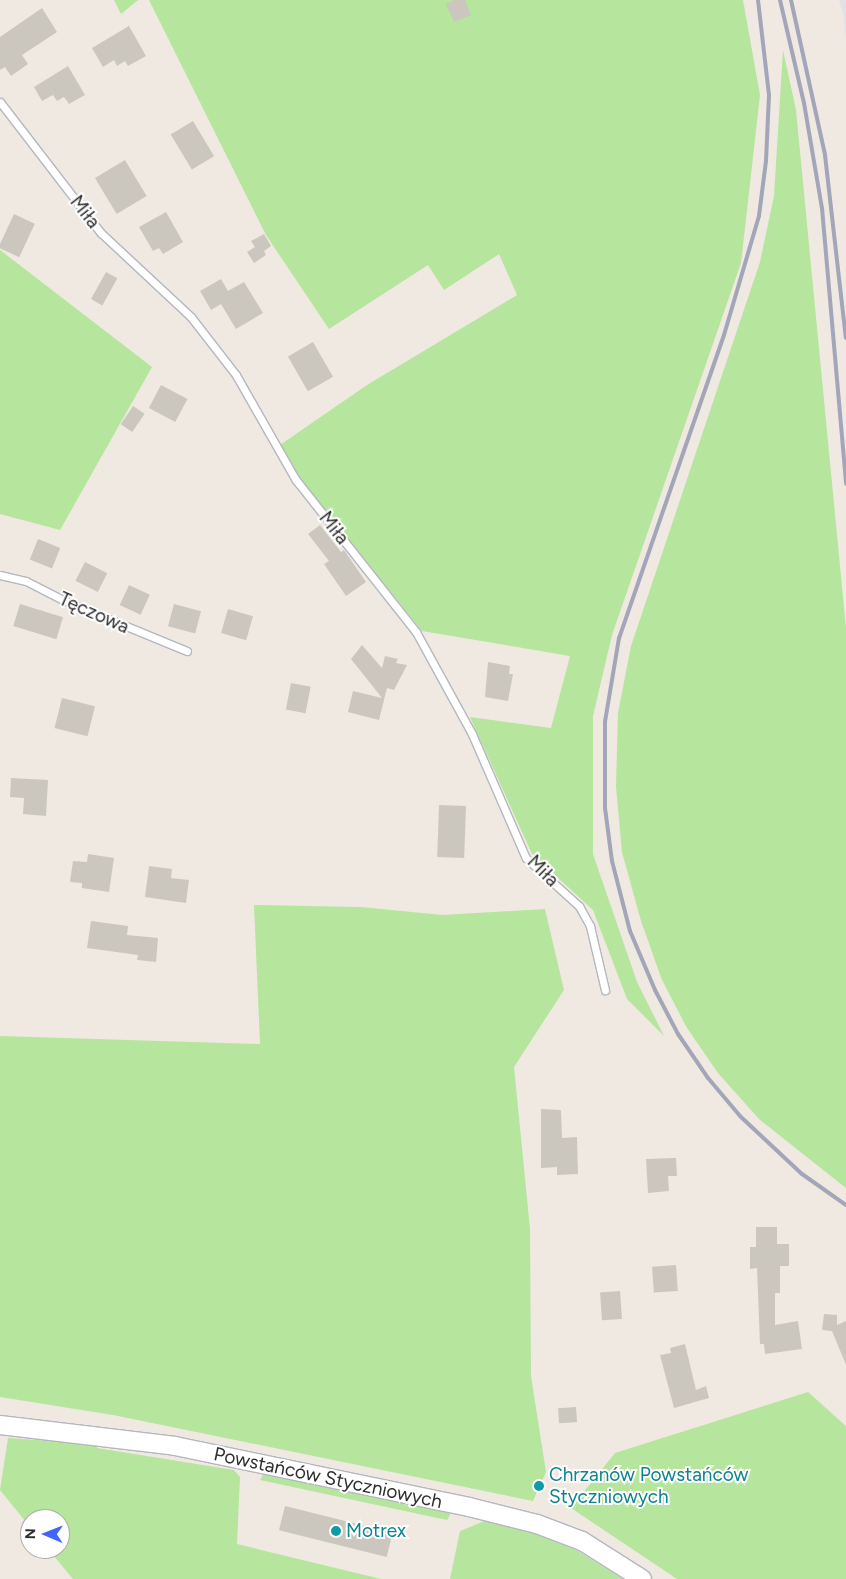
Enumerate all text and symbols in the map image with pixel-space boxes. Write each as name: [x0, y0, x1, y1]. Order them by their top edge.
street label: Miła: [65, 191, 105, 233]
street label: Miła: [314, 507, 354, 549]
street label: Tęczowa: [55, 587, 133, 639]
street label: Miła: [522, 850, 564, 892]
street label: Powstańców Styczniowych: [212, 1443, 444, 1513]
place label: Chrzanów Powstańców Styczniowych: [549, 1464, 748, 1508]
marker: Chrzanów Powstańców Styczniowych: [533, 1480, 545, 1492]
north arrow: [20, 1509, 70, 1559]
place label: Motrex: [346, 1520, 406, 1542]
marker: Motrex: [330, 1525, 342, 1537]
text: N: [22, 1528, 39, 1539]

